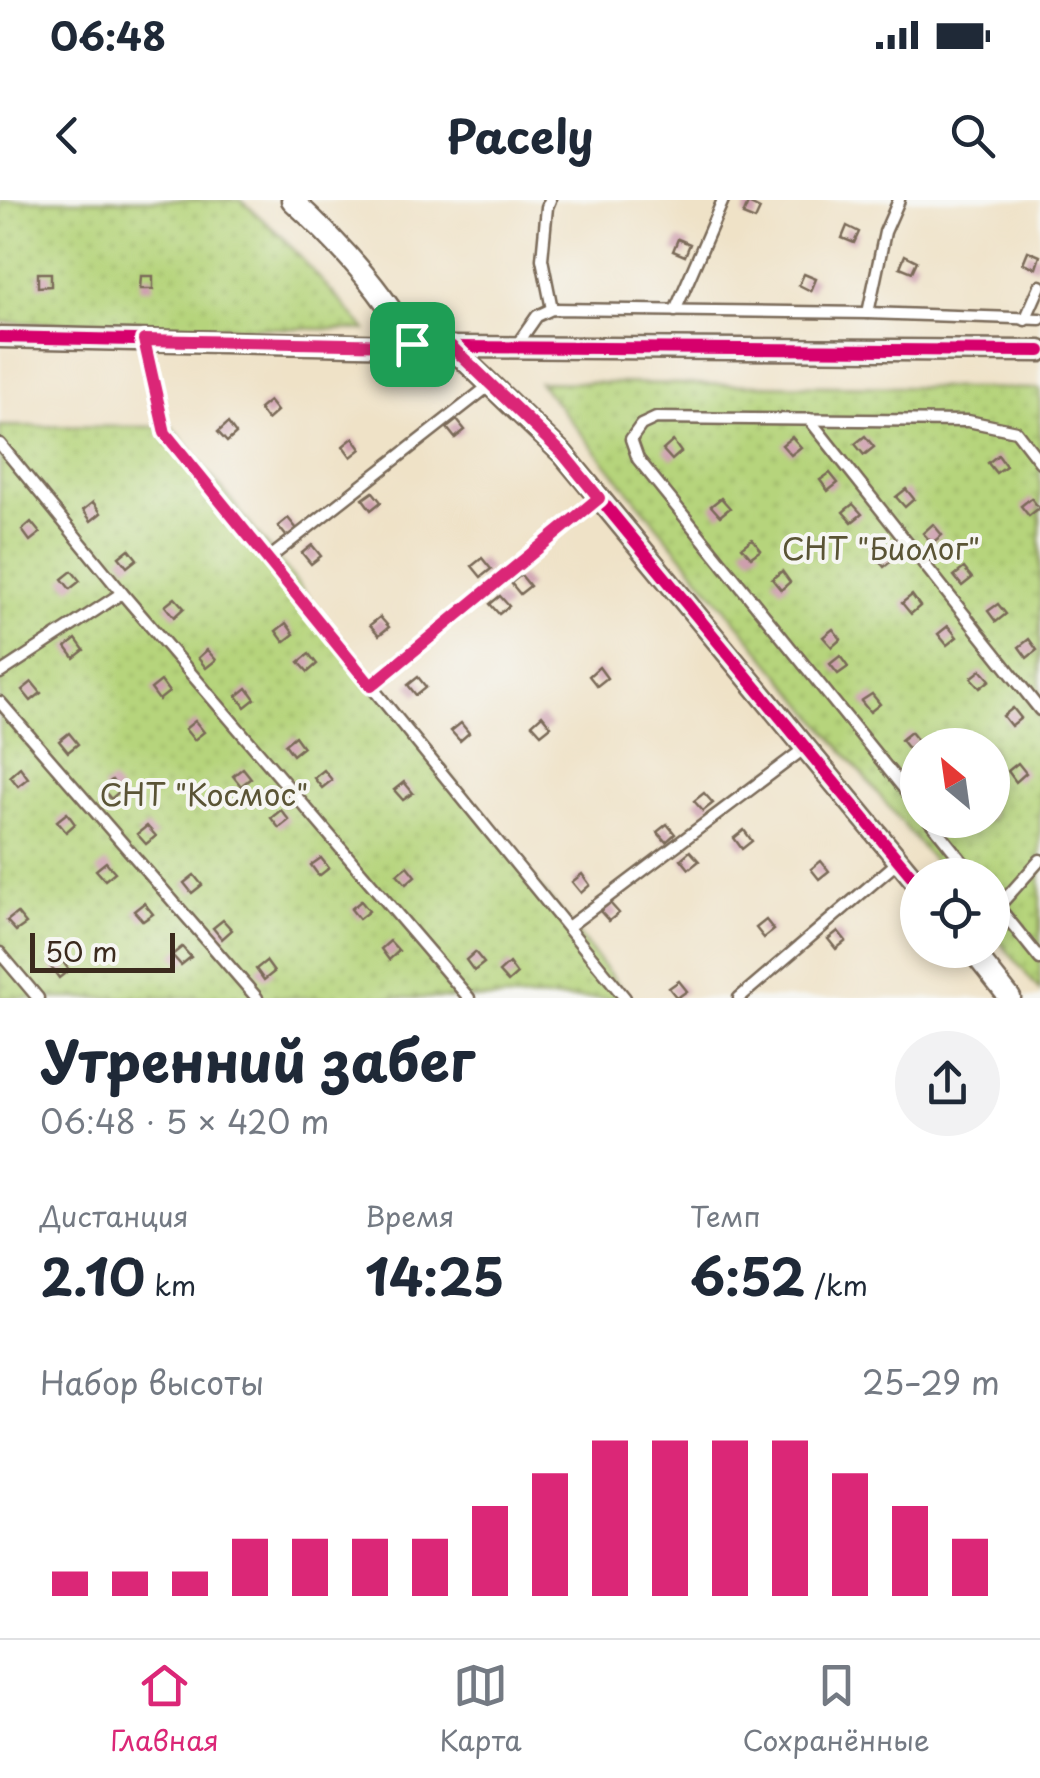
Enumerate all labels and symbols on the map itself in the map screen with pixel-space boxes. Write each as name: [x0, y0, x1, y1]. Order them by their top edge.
pin: [370, 302, 455, 387]
park label: СНТ "Биолог": [782, 525, 980, 570]
north arrow: [900, 728, 1010, 838]
park label: СНТ "Космос": [100, 771, 308, 816]
scale bar: [30, 928, 175, 973]

